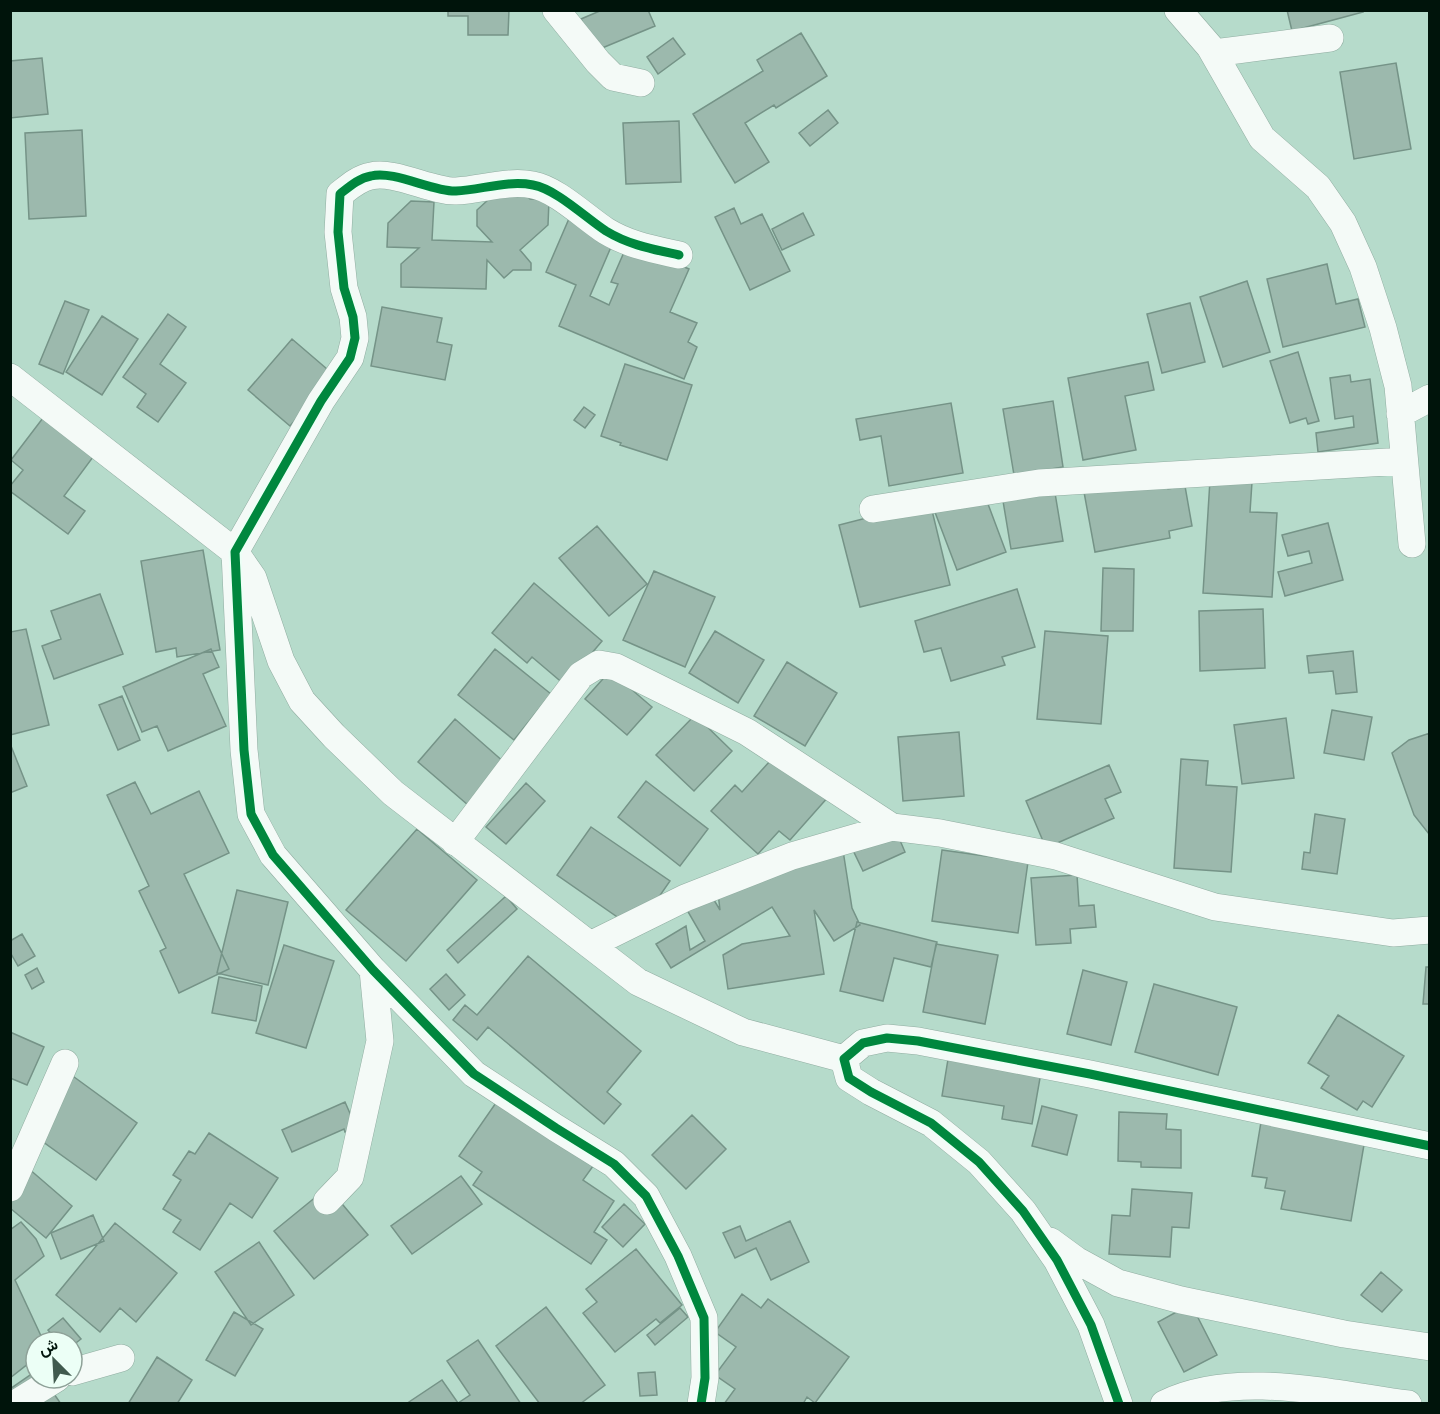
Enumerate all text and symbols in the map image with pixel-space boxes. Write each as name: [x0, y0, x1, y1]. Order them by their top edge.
north arrow: [24, 1330, 84, 1390]
text: ش: [36, 1335, 61, 1360]

